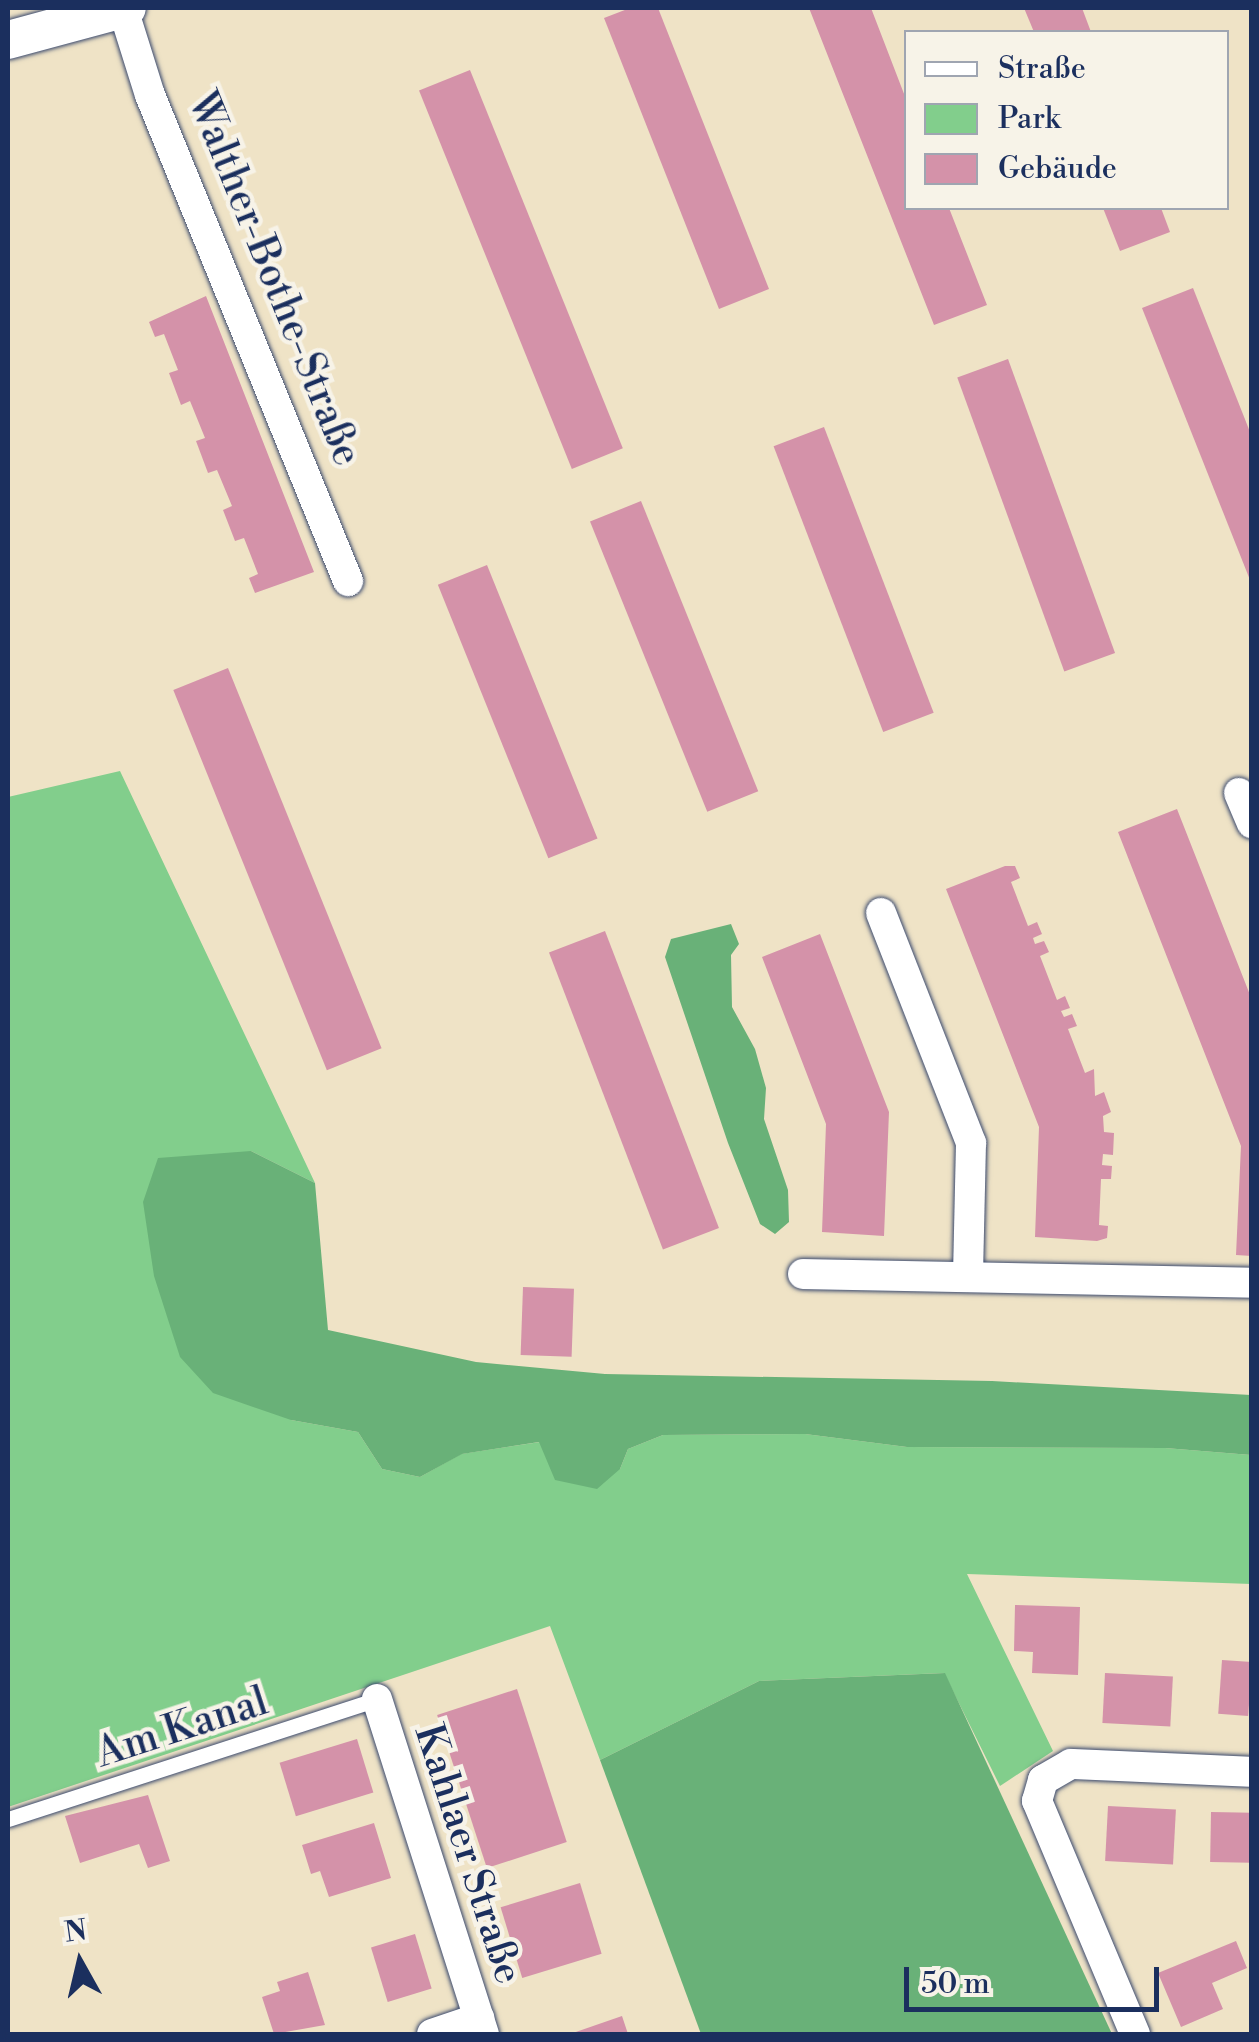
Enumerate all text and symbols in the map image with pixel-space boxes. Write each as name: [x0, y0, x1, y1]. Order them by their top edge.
legend: [904, 30, 1229, 210]
text: Straße: [998, 50, 1086, 88]
street label: Walther-Bothe-Straße: [177, 85, 371, 473]
text: Park: [998, 100, 1060, 138]
text: Gebäude: [998, 150, 1117, 188]
street label: Am Kanal: [90, 1678, 274, 1778]
street label: Kahlaer Straße: [403, 1718, 533, 1990]
north arrow: [30, 1912, 130, 2012]
text: N: [62, 1913, 89, 1951]
scale bar: [909, 1947, 1164, 2009]
text: 50 m: [921, 1965, 990, 2003]

